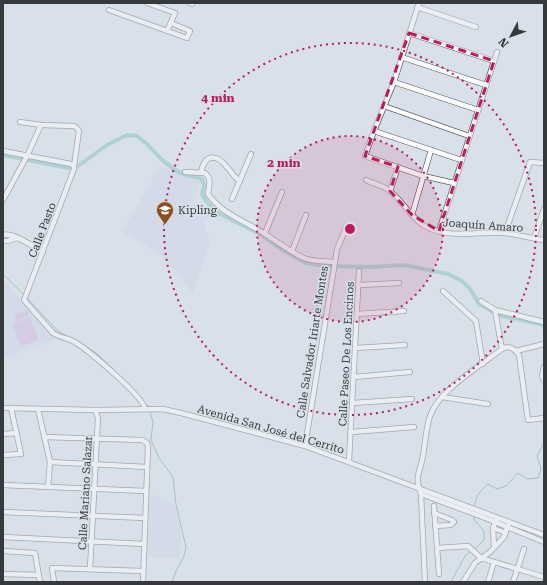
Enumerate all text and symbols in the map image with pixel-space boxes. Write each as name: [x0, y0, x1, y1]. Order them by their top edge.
north arrow: [491, 16, 531, 56]
text: N: [496, 34, 512, 50]
text: 4 min: [201, 91, 235, 105]
text: 2 min: [267, 156, 301, 170]
street label: Calle Pasto: [26, 200, 59, 260]
school or university icon: Kipling: [155, 200, 175, 225]
place label: Kipling: [178, 204, 218, 217]
street label: Joaquín Amaro: [442, 216, 524, 235]
centre of rings: [343, 222, 357, 236]
street label: Calle Salvador Iriarte Montes: [294, 265, 331, 419]
street label: Calle Paseo De Los Encinos: [336, 281, 357, 427]
street label: Avenida San José del Cerrito: [196, 402, 346, 457]
street label: Calle Mariano Salazar: [76, 435, 95, 550]

